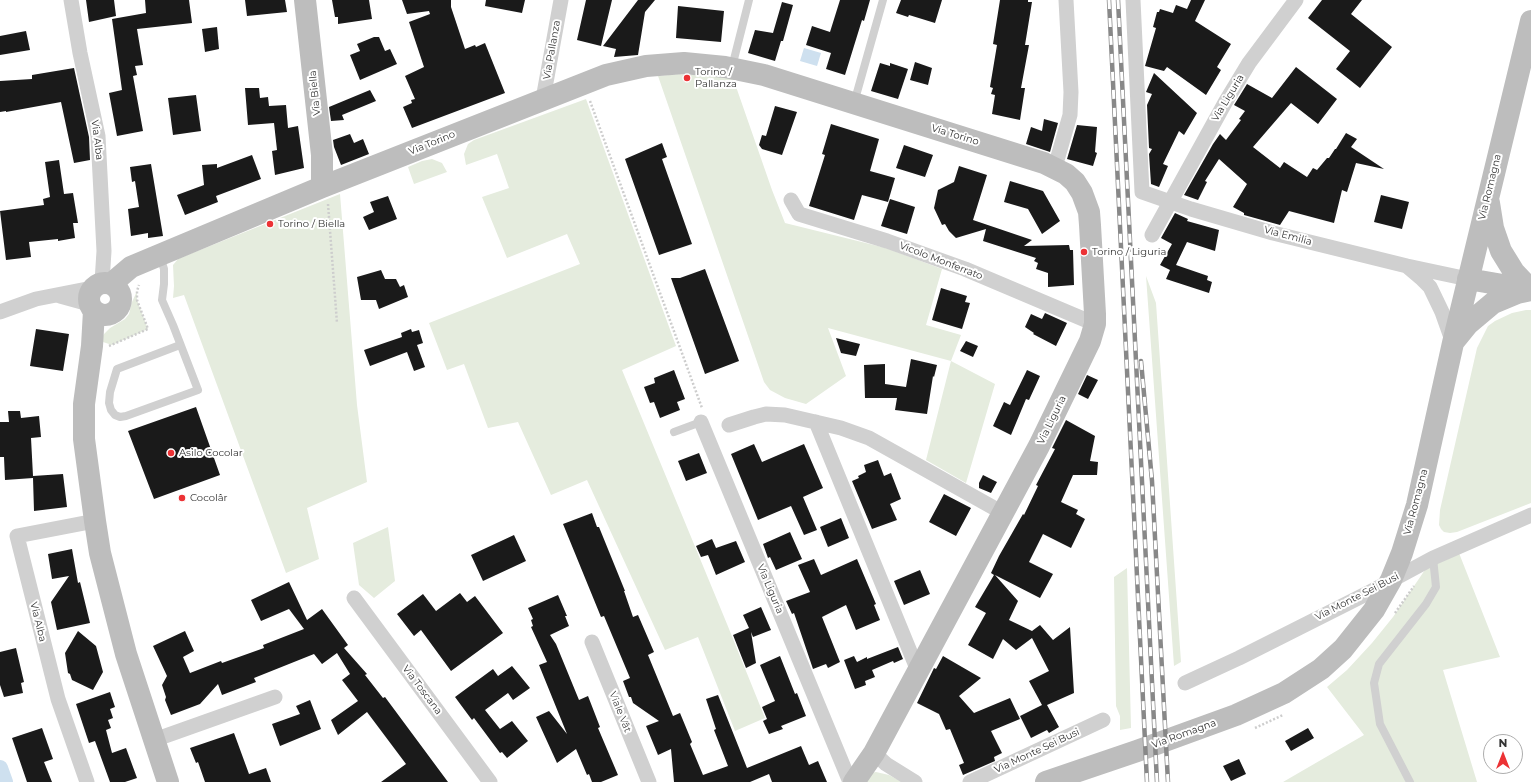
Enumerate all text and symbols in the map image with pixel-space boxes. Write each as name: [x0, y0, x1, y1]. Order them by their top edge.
street label: Via Pallanza: [541, 19, 563, 81]
place label: Torino / Pallanza: [695, 66, 737, 90]
street label: Via Biella: [307, 70, 323, 116]
street label: Via Liguria: [1209, 72, 1247, 124]
marker: Torino / Pallanza: [682, 73, 692, 83]
street label: Via Alba: [89, 119, 105, 161]
street label: Via Torino: [930, 122, 980, 148]
street label: Via Torino: [407, 128, 457, 158]
street label: Via Romagna: [1476, 153, 1504, 221]
place label: Torino / Biella: [278, 218, 345, 230]
marker: Torino / Biella: [265, 219, 275, 229]
street label: Via Emilia: [1263, 224, 1313, 248]
street label: Vicolo Monferrato: [898, 240, 984, 282]
place label: Torino / Liguria: [1092, 246, 1166, 258]
marker: Torino / Liguria: [1079, 247, 1089, 257]
street label: Via Liguria: [1035, 394, 1069, 446]
place label: Asilo Cocolar: [179, 447, 243, 459]
marker: Asilo Cocolar: [166, 448, 176, 458]
street label: Via Romagna: [1401, 468, 1431, 536]
place label: Cocolâr: [190, 492, 228, 504]
marker: Cocolâr: [177, 493, 187, 503]
street label: Via Liguria: [754, 562, 786, 616]
street label: Via Monte Sei Busi: [1313, 571, 1401, 623]
street label: Via Alba: [27, 601, 49, 643]
street label: Via Toscana: [400, 663, 444, 717]
street label: Viale Vât: [606, 690, 634, 734]
street label: Via Romagna: [1150, 717, 1218, 751]
street label: Via Monte Sei Busi: [993, 726, 1081, 776]
north arrow: [1483, 734, 1523, 774]
text: N: [1499, 736, 1507, 750]

